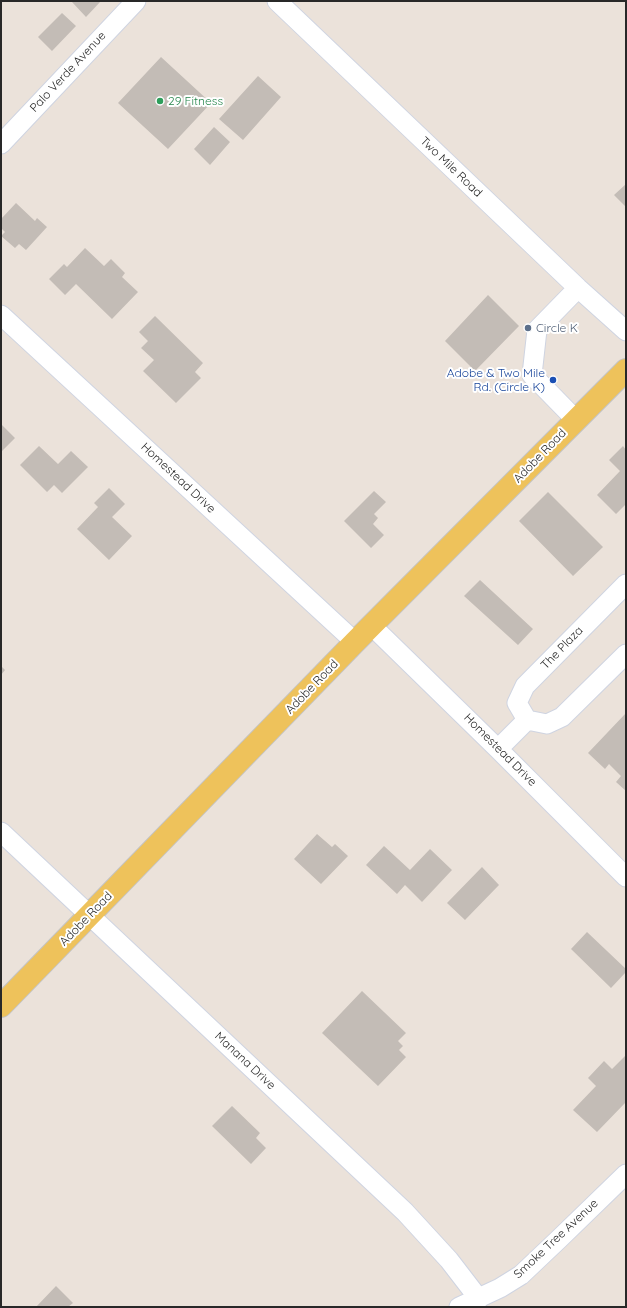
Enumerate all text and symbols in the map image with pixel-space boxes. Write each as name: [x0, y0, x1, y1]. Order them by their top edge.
street label: Palo Verde Avenue: [27, 29, 109, 115]
place label: 29 Fitness: [168, 94, 223, 108]
marker: 29 Fitness: [155, 96, 165, 106]
street label: Two Mile Road: [417, 134, 485, 200]
place label: Circle K: [536, 321, 578, 335]
marker: Circle K: [523, 323, 533, 333]
place label: Adobe & Two Mile Rd. (Circle K): [447, 366, 545, 394]
marker: Adobe & Two Mile Rd. (Circle K): [548, 375, 558, 385]
street label: Adobe Road: [511, 426, 569, 486]
street label: Homestead Drive: [138, 440, 218, 516]
street label: The Plaza: [538, 623, 586, 673]
street label: Adobe Road: [283, 657, 341, 717]
street label: Homestead Drive: [461, 711, 539, 789]
street label: Adobe Road: [57, 889, 115, 949]
street label: Manana Drive: [212, 1029, 278, 1093]
street label: Smoke Tree Avenue: [511, 1196, 601, 1282]

